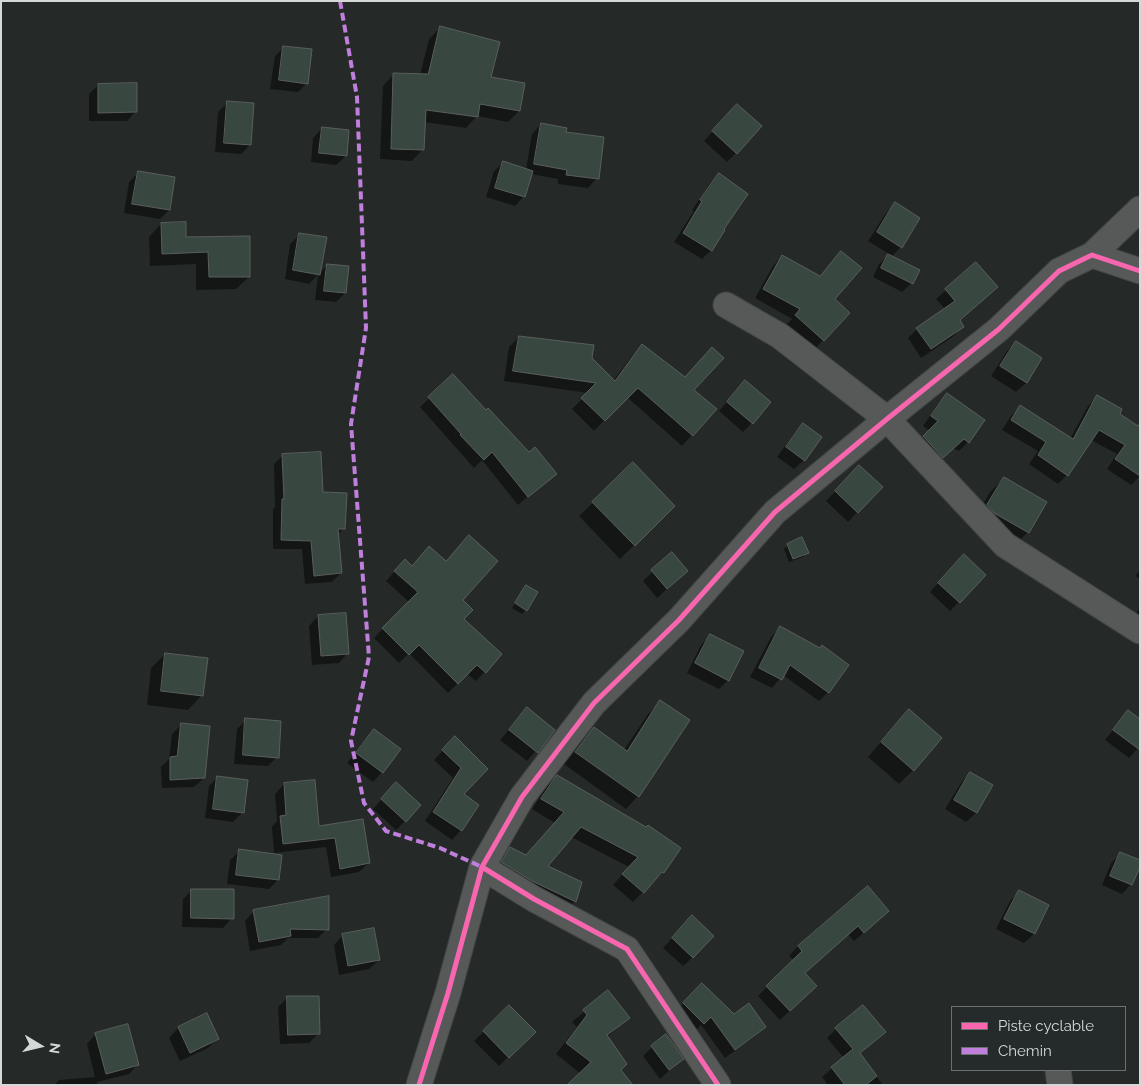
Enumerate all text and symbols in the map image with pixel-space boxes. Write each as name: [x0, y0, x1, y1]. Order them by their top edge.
legend: [951, 1006, 1126, 1071]
text: Piste cyclable: [998, 1017, 1094, 1035]
north arrow: [15, 1021, 65, 1071]
text: N: [46, 1042, 64, 1055]
text: Chemin: [998, 1042, 1052, 1060]

